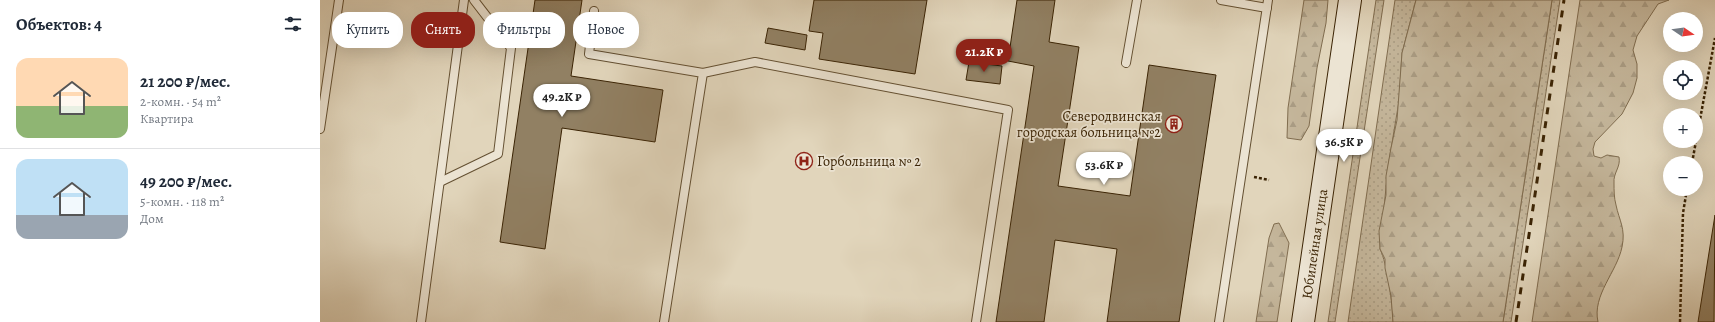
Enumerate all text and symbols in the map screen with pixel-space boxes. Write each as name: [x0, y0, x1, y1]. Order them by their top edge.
chip: Купить: [332, 12, 403, 48]
chip: Снять: [411, 12, 475, 48]
chip: Фильтры: [483, 12, 565, 48]
chip: Новое: [573, 12, 639, 48]
north arrow: [1663, 12, 1703, 52]
map controls: [1663, 12, 1703, 196]
text: Объектов: 4: [16, 13, 102, 36]
icon: filters: [282, 13, 304, 35]
pin: 21.2K ₽: [947, 39, 1021, 73]
text: 21.2K ₽: [965, 43, 1003, 60]
button: locate: [1663, 60, 1703, 100]
text: 21 200 ₽/мес.: [140, 70, 231, 93]
icon: home: [48, 74, 96, 122]
pin: 49.2K ₽: [525, 84, 599, 118]
text: 49.2K ₽: [542, 88, 582, 105]
text: 2-комн. · 54 m²: [140, 93, 221, 110]
place label: Северодвинская городская больница №2: [1017, 107, 1161, 142]
button: +: [1663, 108, 1703, 148]
text: Квартира: [140, 110, 194, 127]
building icon: Северодвинская городская больница №2: [1164, 114, 1184, 134]
pin: 36.5K ₽: [1307, 129, 1381, 163]
text: 36.5K ₽: [1325, 133, 1363, 150]
hospital icon: Горбольница № 2: [794, 151, 814, 171]
place label: Горбольница № 2: [817, 152, 921, 171]
pin: 53.6K ₽: [1067, 152, 1141, 186]
text: 53.6K ₽: [1085, 156, 1123, 173]
button: −: [1663, 156, 1703, 196]
text: 49 200 ₽/мес.: [140, 170, 232, 193]
icon: home: [48, 175, 96, 223]
street label: Юбилейная улица: [1297, 187, 1332, 300]
text: 5-комн. · 118 m²: [140, 193, 224, 210]
text: Дом: [140, 210, 164, 227]

